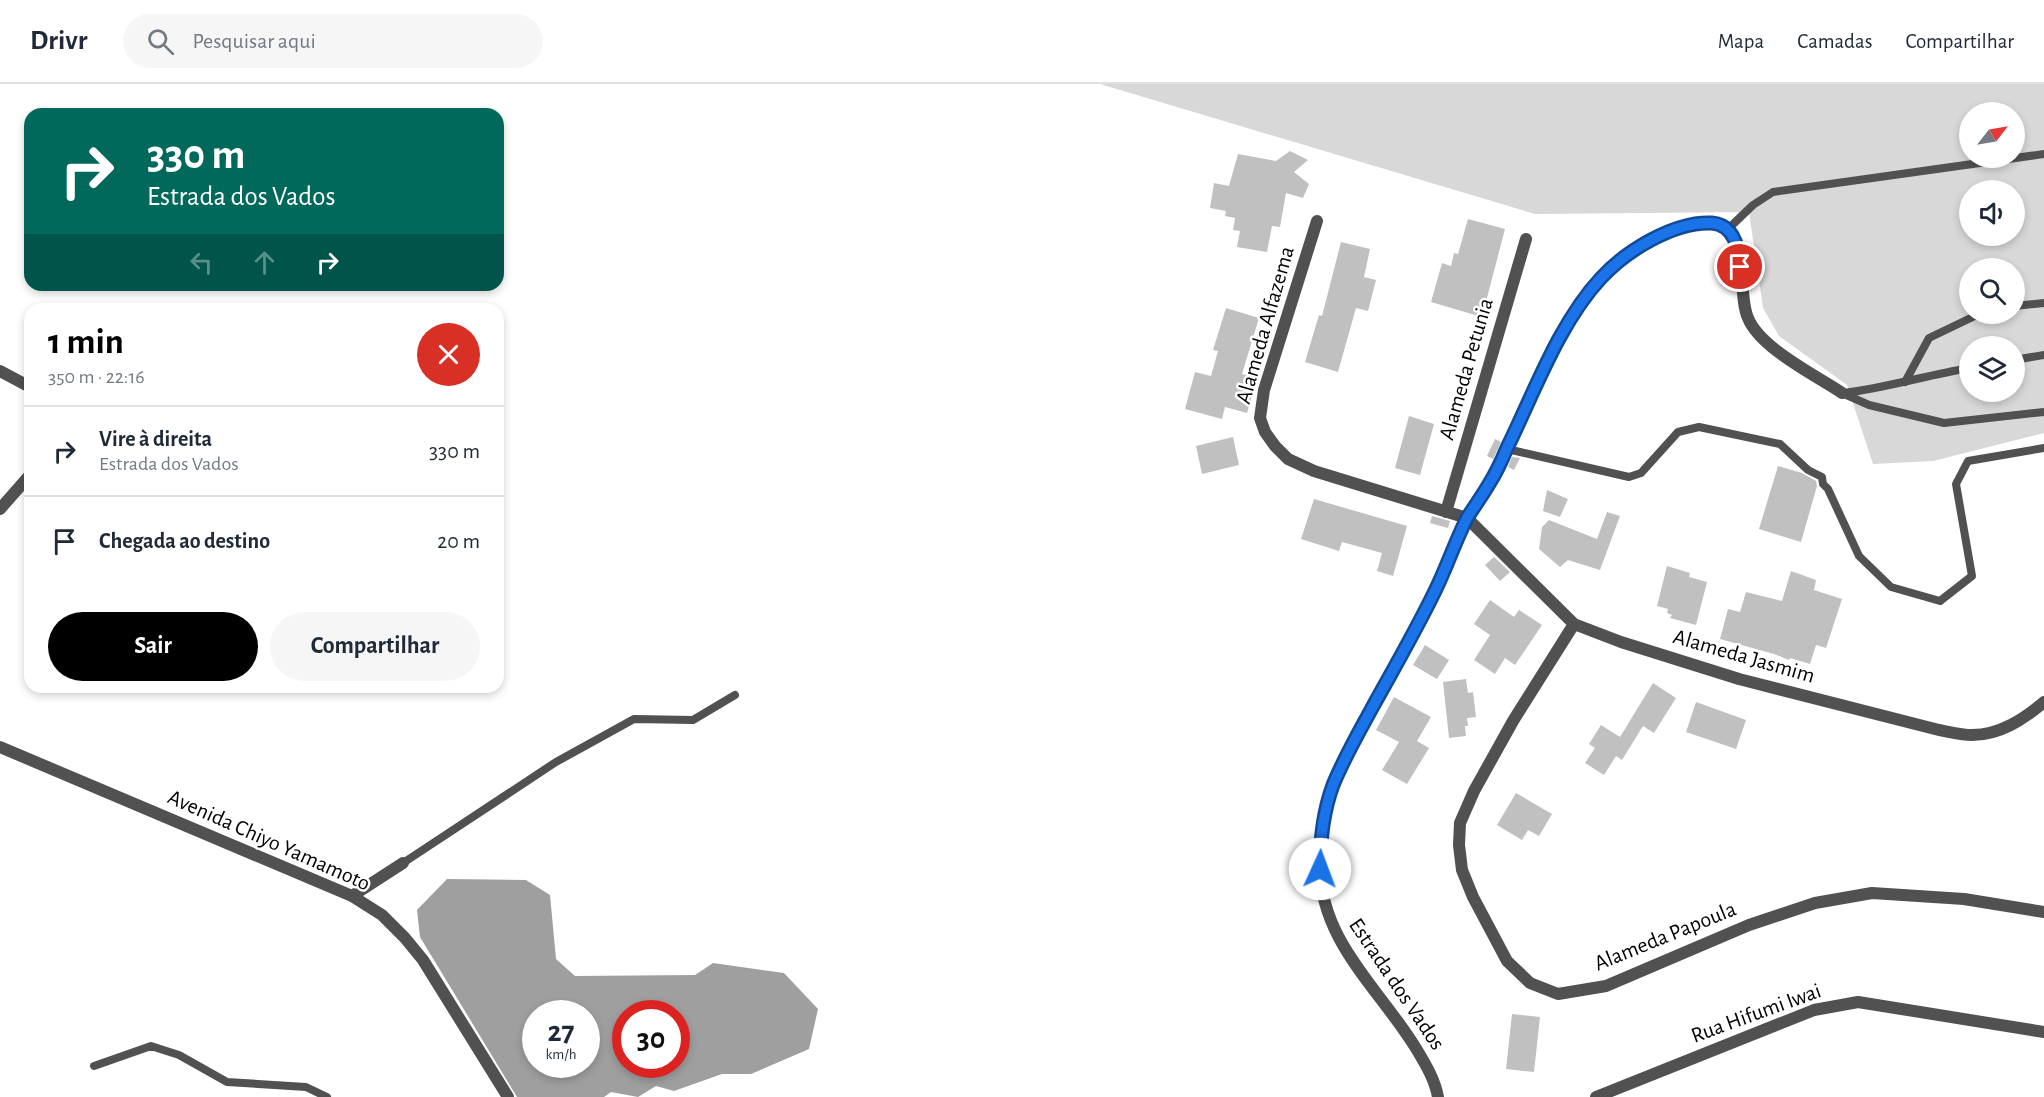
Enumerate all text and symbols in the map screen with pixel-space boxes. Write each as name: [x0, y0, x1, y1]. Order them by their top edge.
search box: [123, 14, 543, 68]
icon: search: [144, 25, 177, 58]
text: Drivr: [30, 27, 87, 55]
text: Pesquisar aqui: [192, 30, 316, 52]
text: Mapa: [1718, 31, 1764, 52]
text: Camadas: [1797, 31, 1872, 52]
text: Compartilhar: [1905, 31, 2014, 52]
north arrow: [1959, 102, 2025, 168]
map controls: [1959, 102, 2025, 402]
icon: right: [48, 132, 126, 210]
text: 330 m: [147, 134, 245, 176]
button: sound: [1959, 180, 2025, 246]
text: Estrada dos Vados: [147, 183, 336, 210]
pin: [1714, 241, 1765, 292]
street label: Alameda Alfazema: [1232, 244, 1298, 406]
icon: left: [185, 246, 218, 279]
icon: ahead: [248, 246, 281, 279]
icon: right: [311, 246, 344, 279]
icon: arrive: [1723, 250, 1756, 283]
button: search: [1959, 258, 2025, 324]
street label: Alameda Petunia: [1435, 296, 1497, 442]
button: close: [417, 323, 480, 386]
text: 1 min: [48, 324, 124, 360]
button: layers: [1959, 336, 2025, 402]
text: 350 m · 22:16: [48, 367, 145, 387]
text: Vire à direita: [99, 428, 212, 450]
icon: right: [48, 435, 81, 468]
text: 330 m: [429, 440, 480, 462]
text: Estrada dos Vados: [99, 454, 239, 474]
icon: arrive: [48, 525, 81, 558]
text: Chegada ao destino: [99, 530, 270, 552]
text: 20 m: [437, 530, 480, 552]
button: Sair: [48, 612, 258, 681]
button: Compartilhar: [270, 612, 480, 681]
street label: Alameda Jasmim: [1671, 625, 1817, 687]
street label: Avenida Chiyo Yamamoto: [165, 785, 373, 895]
position arrow: [1288, 837, 1352, 901]
street label: Alameda Papoula: [1591, 898, 1739, 974]
street label: Estrada dos Vados: [1345, 914, 1449, 1054]
street label: Rua Hifumi Iwai: [1688, 979, 1824, 1047]
speed limit sign: 30: [612, 1000, 690, 1078]
text: 27: [547, 1017, 575, 1047]
text: km/h: [546, 1047, 576, 1062]

